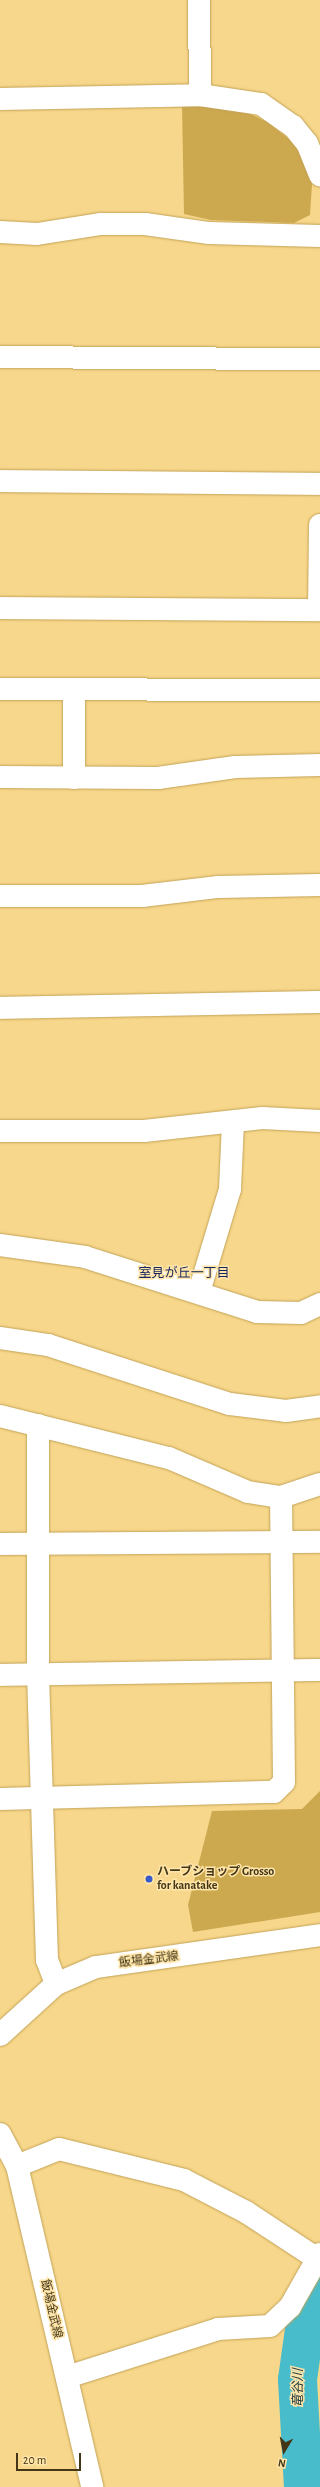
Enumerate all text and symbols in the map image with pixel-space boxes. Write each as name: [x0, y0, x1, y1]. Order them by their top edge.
district label: 室見が丘一丁目: [139, 1266, 229, 1282]
place label: ハーブショップ Grosso for kanatake: [157, 1865, 275, 1893]
marker: ハーブショップ Grosso for kanatake: [144, 1874, 154, 1884]
street label: 飯場金武線: [118, 1949, 180, 1971]
street label: 飯場金武線: [37, 2278, 65, 2340]
water label: 竜谷川: [291, 2369, 307, 2407]
north arrow: [264, 2431, 304, 2471]
scale bar: [18, 2445, 83, 2471]
text: 20 m: [23, 2454, 46, 2466]
text: N: [277, 2457, 287, 2469]

